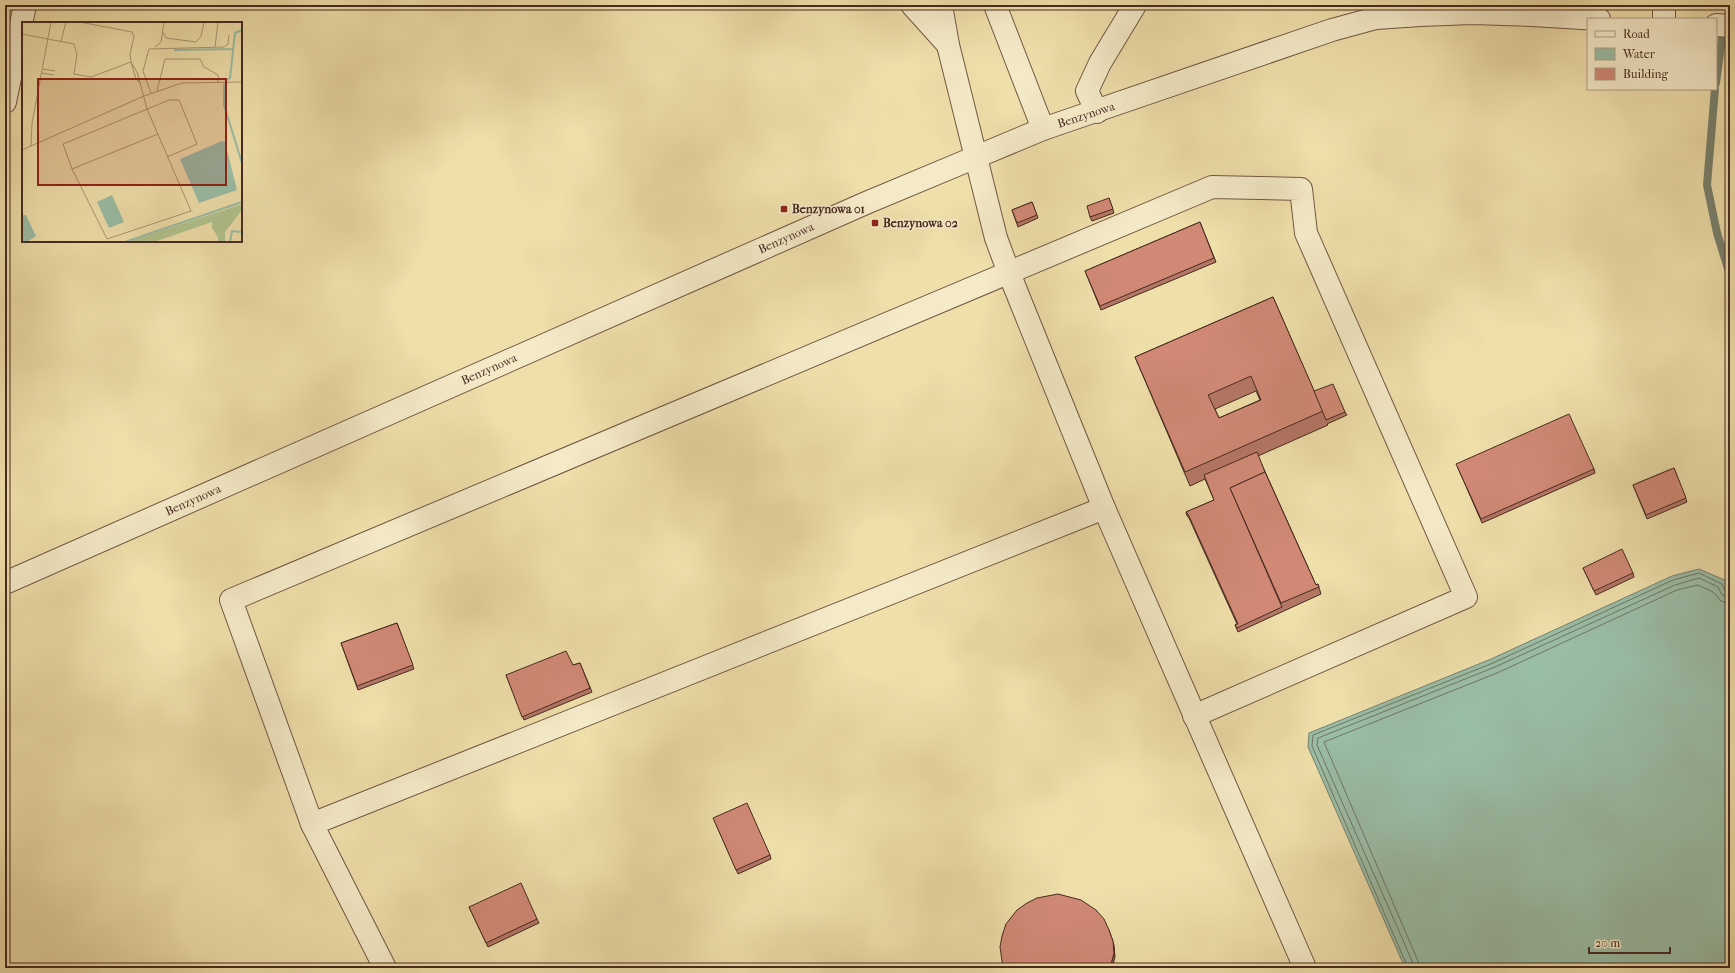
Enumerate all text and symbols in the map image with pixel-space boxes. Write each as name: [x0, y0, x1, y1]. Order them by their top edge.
legend: [1587, 18, 1717, 90]
inset map: [22, 22, 242, 242]
text: Road: [1623, 27, 1650, 41]
text: Water: [1622, 47, 1656, 61]
text: Building: [1623, 67, 1668, 81]
street label: Benzynowa: [1056, 99, 1117, 131]
place label: Benzynowa 01: [792, 202, 865, 217]
marker: Benzynowa 01: [779, 204, 789, 214]
place label: Benzynowa 02: [883, 216, 959, 231]
marker: Benzynowa 02: [870, 218, 880, 228]
street label: Benzynowa: [756, 219, 816, 256]
street label: Benzynowa: [459, 350, 519, 387]
street label: Benzynowa: [163, 481, 223, 518]
scale bar: [1589, 929, 1670, 955]
text: 20 m: [1595, 936, 1620, 950]

